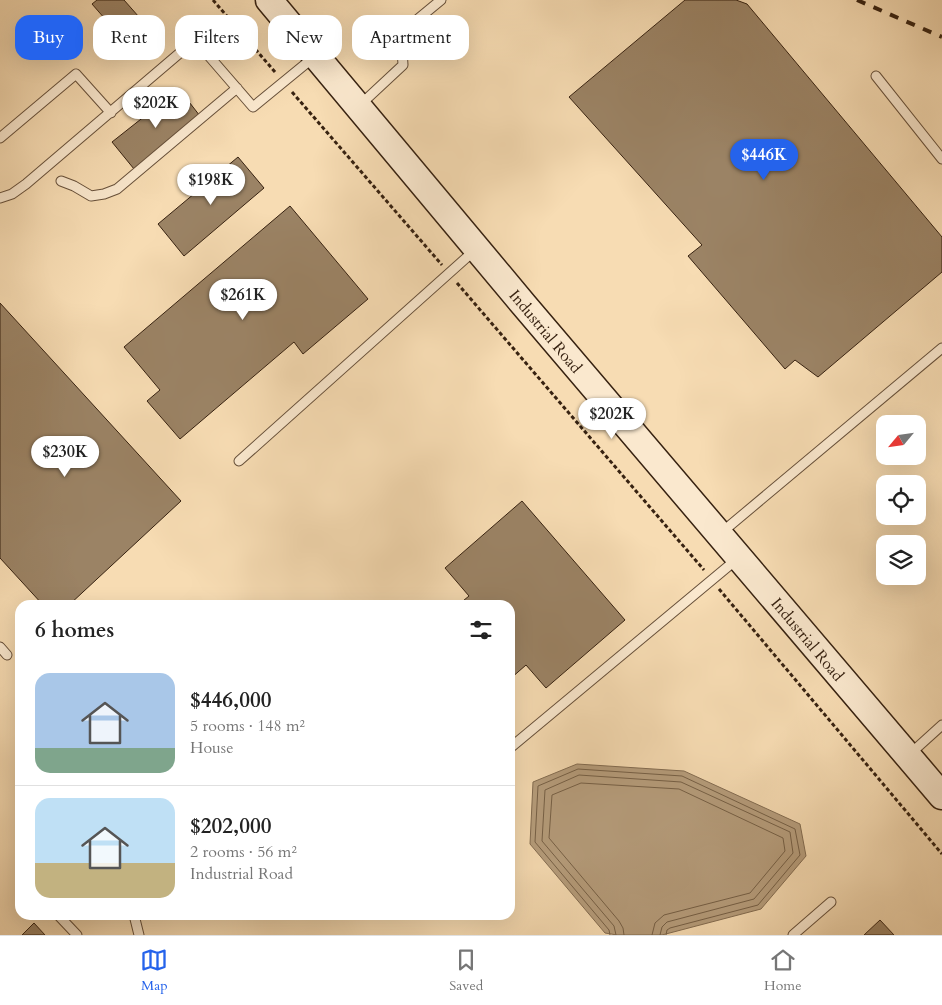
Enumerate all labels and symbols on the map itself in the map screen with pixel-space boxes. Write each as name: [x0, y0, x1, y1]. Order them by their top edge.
pin: $202K: [121, 86, 191, 129]
pin: $446K: [729, 138, 799, 181]
pin: $198K: [176, 164, 246, 206]
pin: $261K: [208, 278, 278, 321]
street label: Industrial Road: [504, 285, 587, 379]
pin: $202K: [577, 398, 647, 440]
north arrow: [876, 415, 926, 465]
pin: $230K: [30, 436, 100, 478]
street label: Industrial Road: [766, 593, 849, 687]

